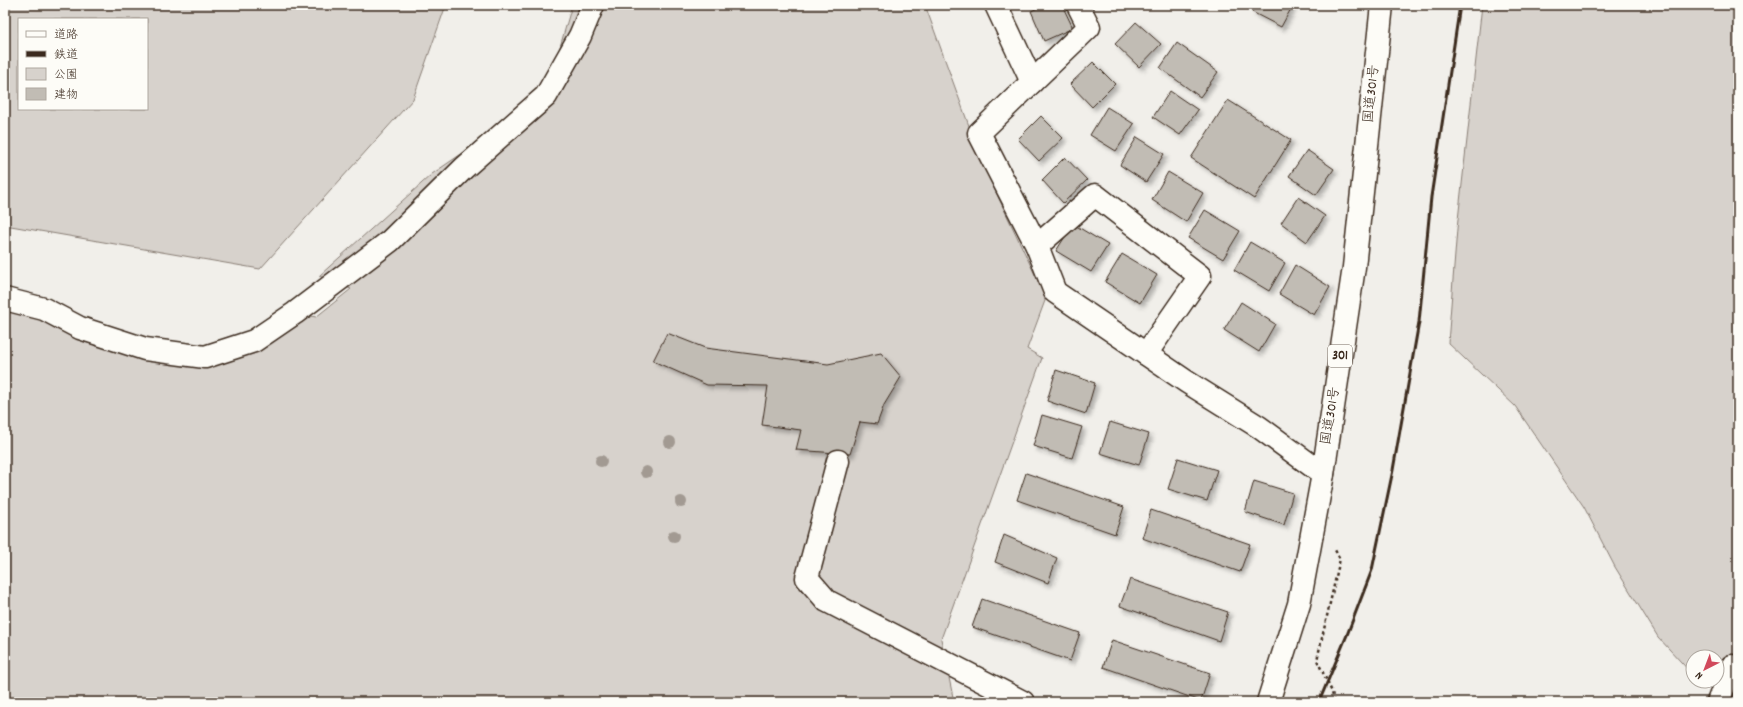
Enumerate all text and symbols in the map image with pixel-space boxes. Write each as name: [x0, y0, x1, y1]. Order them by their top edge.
legend: [18, 18, 148, 110]
text: 道路: [54, 27, 78, 44]
text: 鉄道: [54, 47, 78, 64]
street label: 国道301号: [1359, 64, 1385, 124]
text: 公園: [54, 67, 78, 84]
text: 建物: [54, 87, 78, 104]
road number: 301: [1328, 345, 1352, 367]
street label: 国道301号: [1317, 385, 1345, 447]
north arrow: [1685, 649, 1725, 689]
text: N: [1692, 667, 1707, 683]

